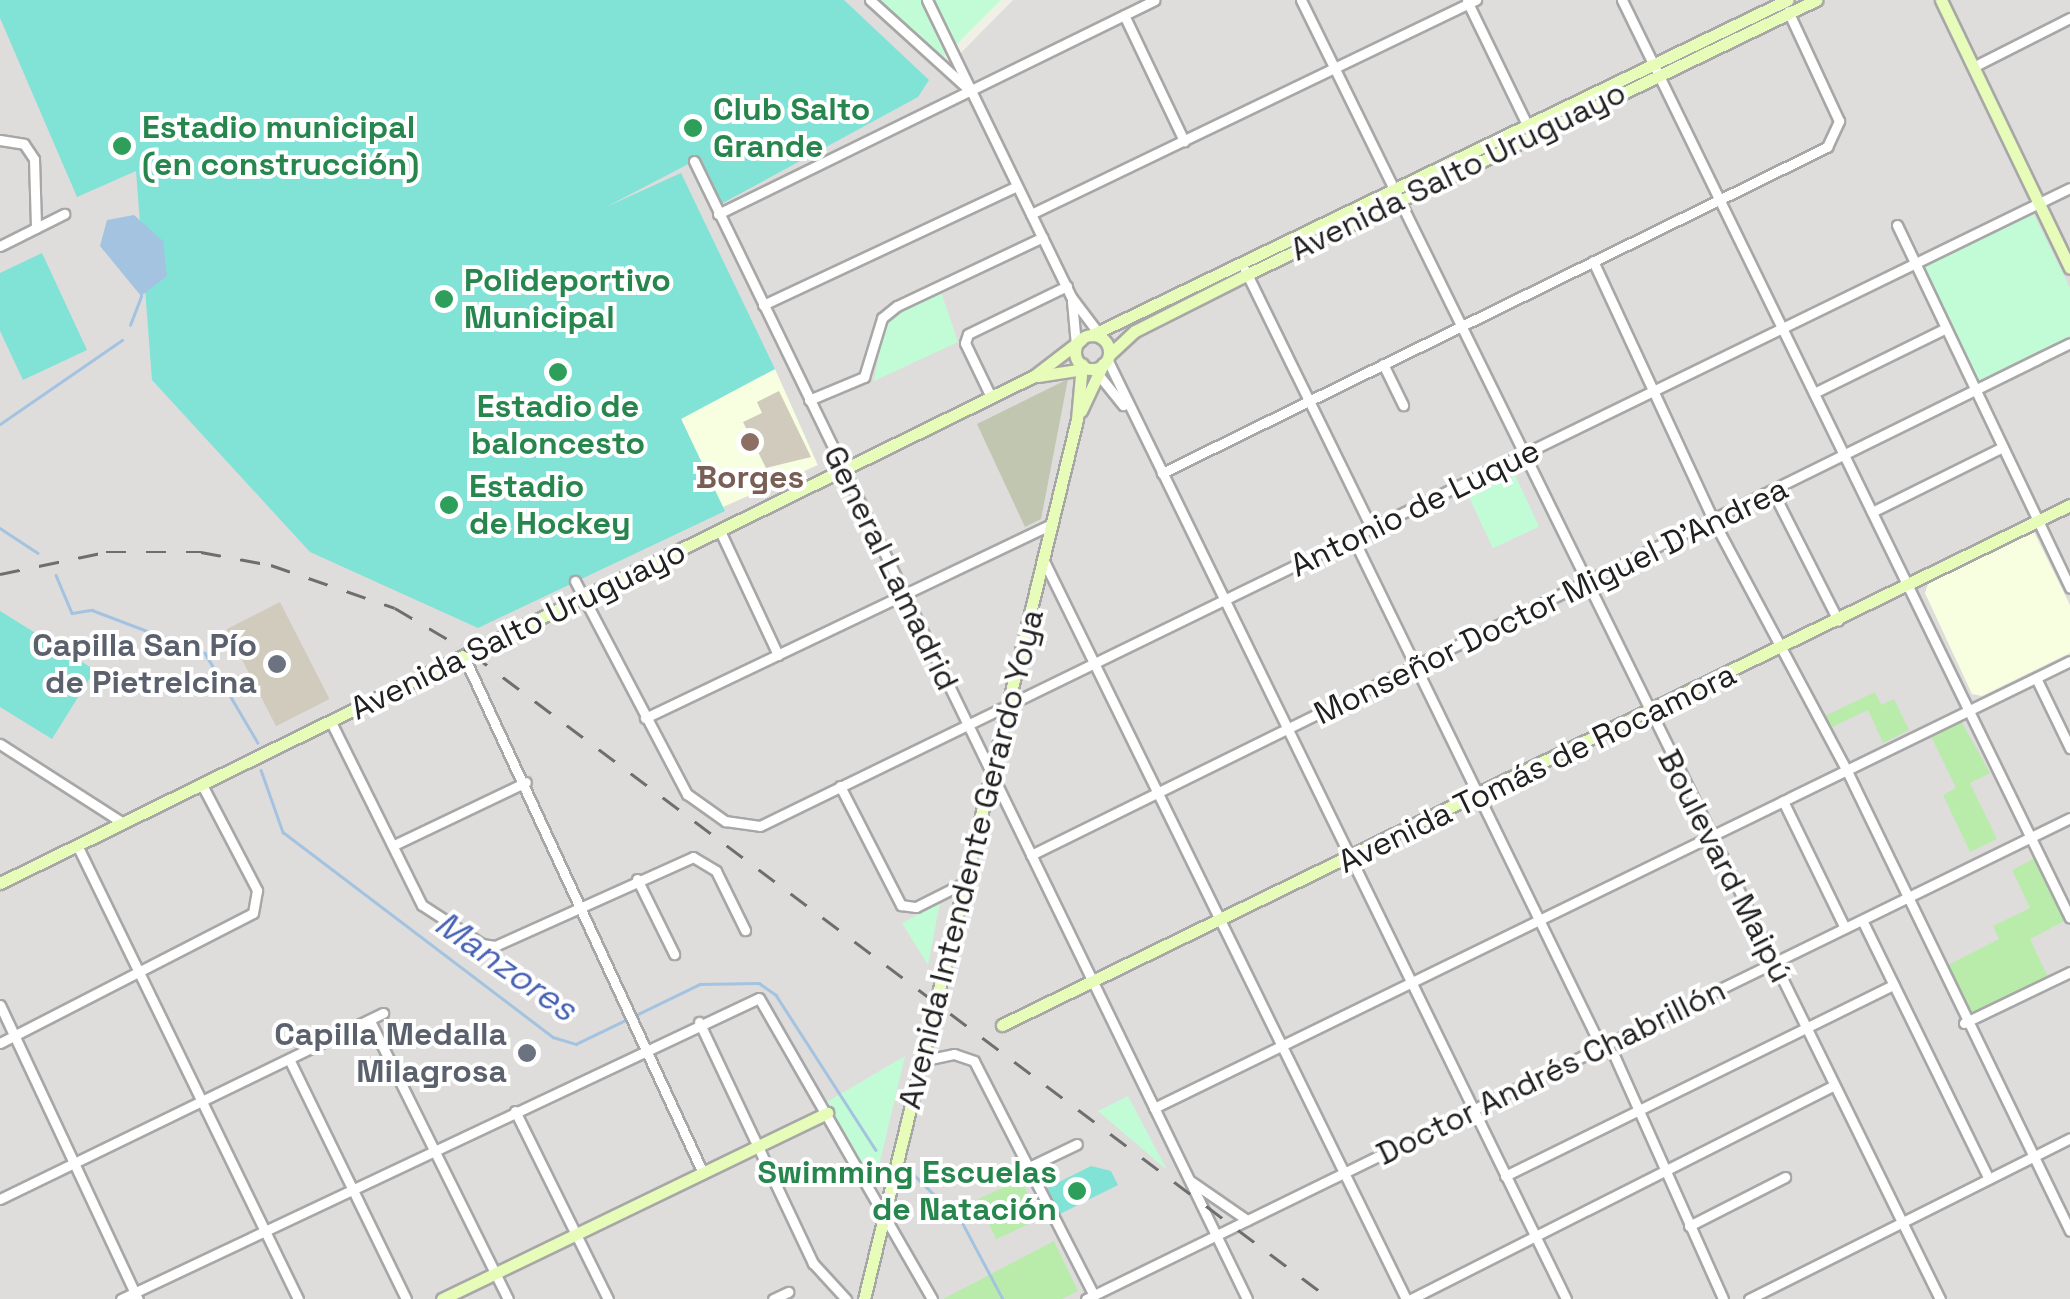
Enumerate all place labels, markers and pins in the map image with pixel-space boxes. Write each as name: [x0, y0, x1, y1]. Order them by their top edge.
place label: Club Salto Grande: [713, 91, 870, 166]
place label: Estadio municipal (en construcción): [142, 109, 419, 184]
marker: Club Salto Grande: [682, 117, 704, 139]
marker: Estadio municipal (en construcción): [111, 135, 133, 157]
place label: Polideportivo Municipal: [464, 262, 671, 337]
marker: Polideportivo Municipal: [433, 288, 455, 310]
marker: Estadio de baloncesto: [547, 361, 569, 383]
place label: Estadio de baloncesto: [471, 388, 645, 463]
marker: Borges: [739, 431, 761, 453]
place label: Borges: [696, 458, 804, 496]
place label: Estadio de Hockey: [469, 468, 631, 543]
marker: Estadio de Hockey: [438, 494, 460, 516]
place label: Capilla San Pío de Pietrelcina: [32, 627, 257, 702]
marker: Capilla San Pío de Pietrelcina: [266, 653, 288, 675]
place label: Capilla Medalla Milagrosa: [274, 1016, 507, 1091]
marker: Capilla Medalla Milagrosa: [516, 1042, 538, 1064]
place label: Swimming Escuelas de Natación: [758, 1154, 1057, 1229]
marker: Swimming Escuelas de Natación: [1066, 1180, 1088, 1202]

